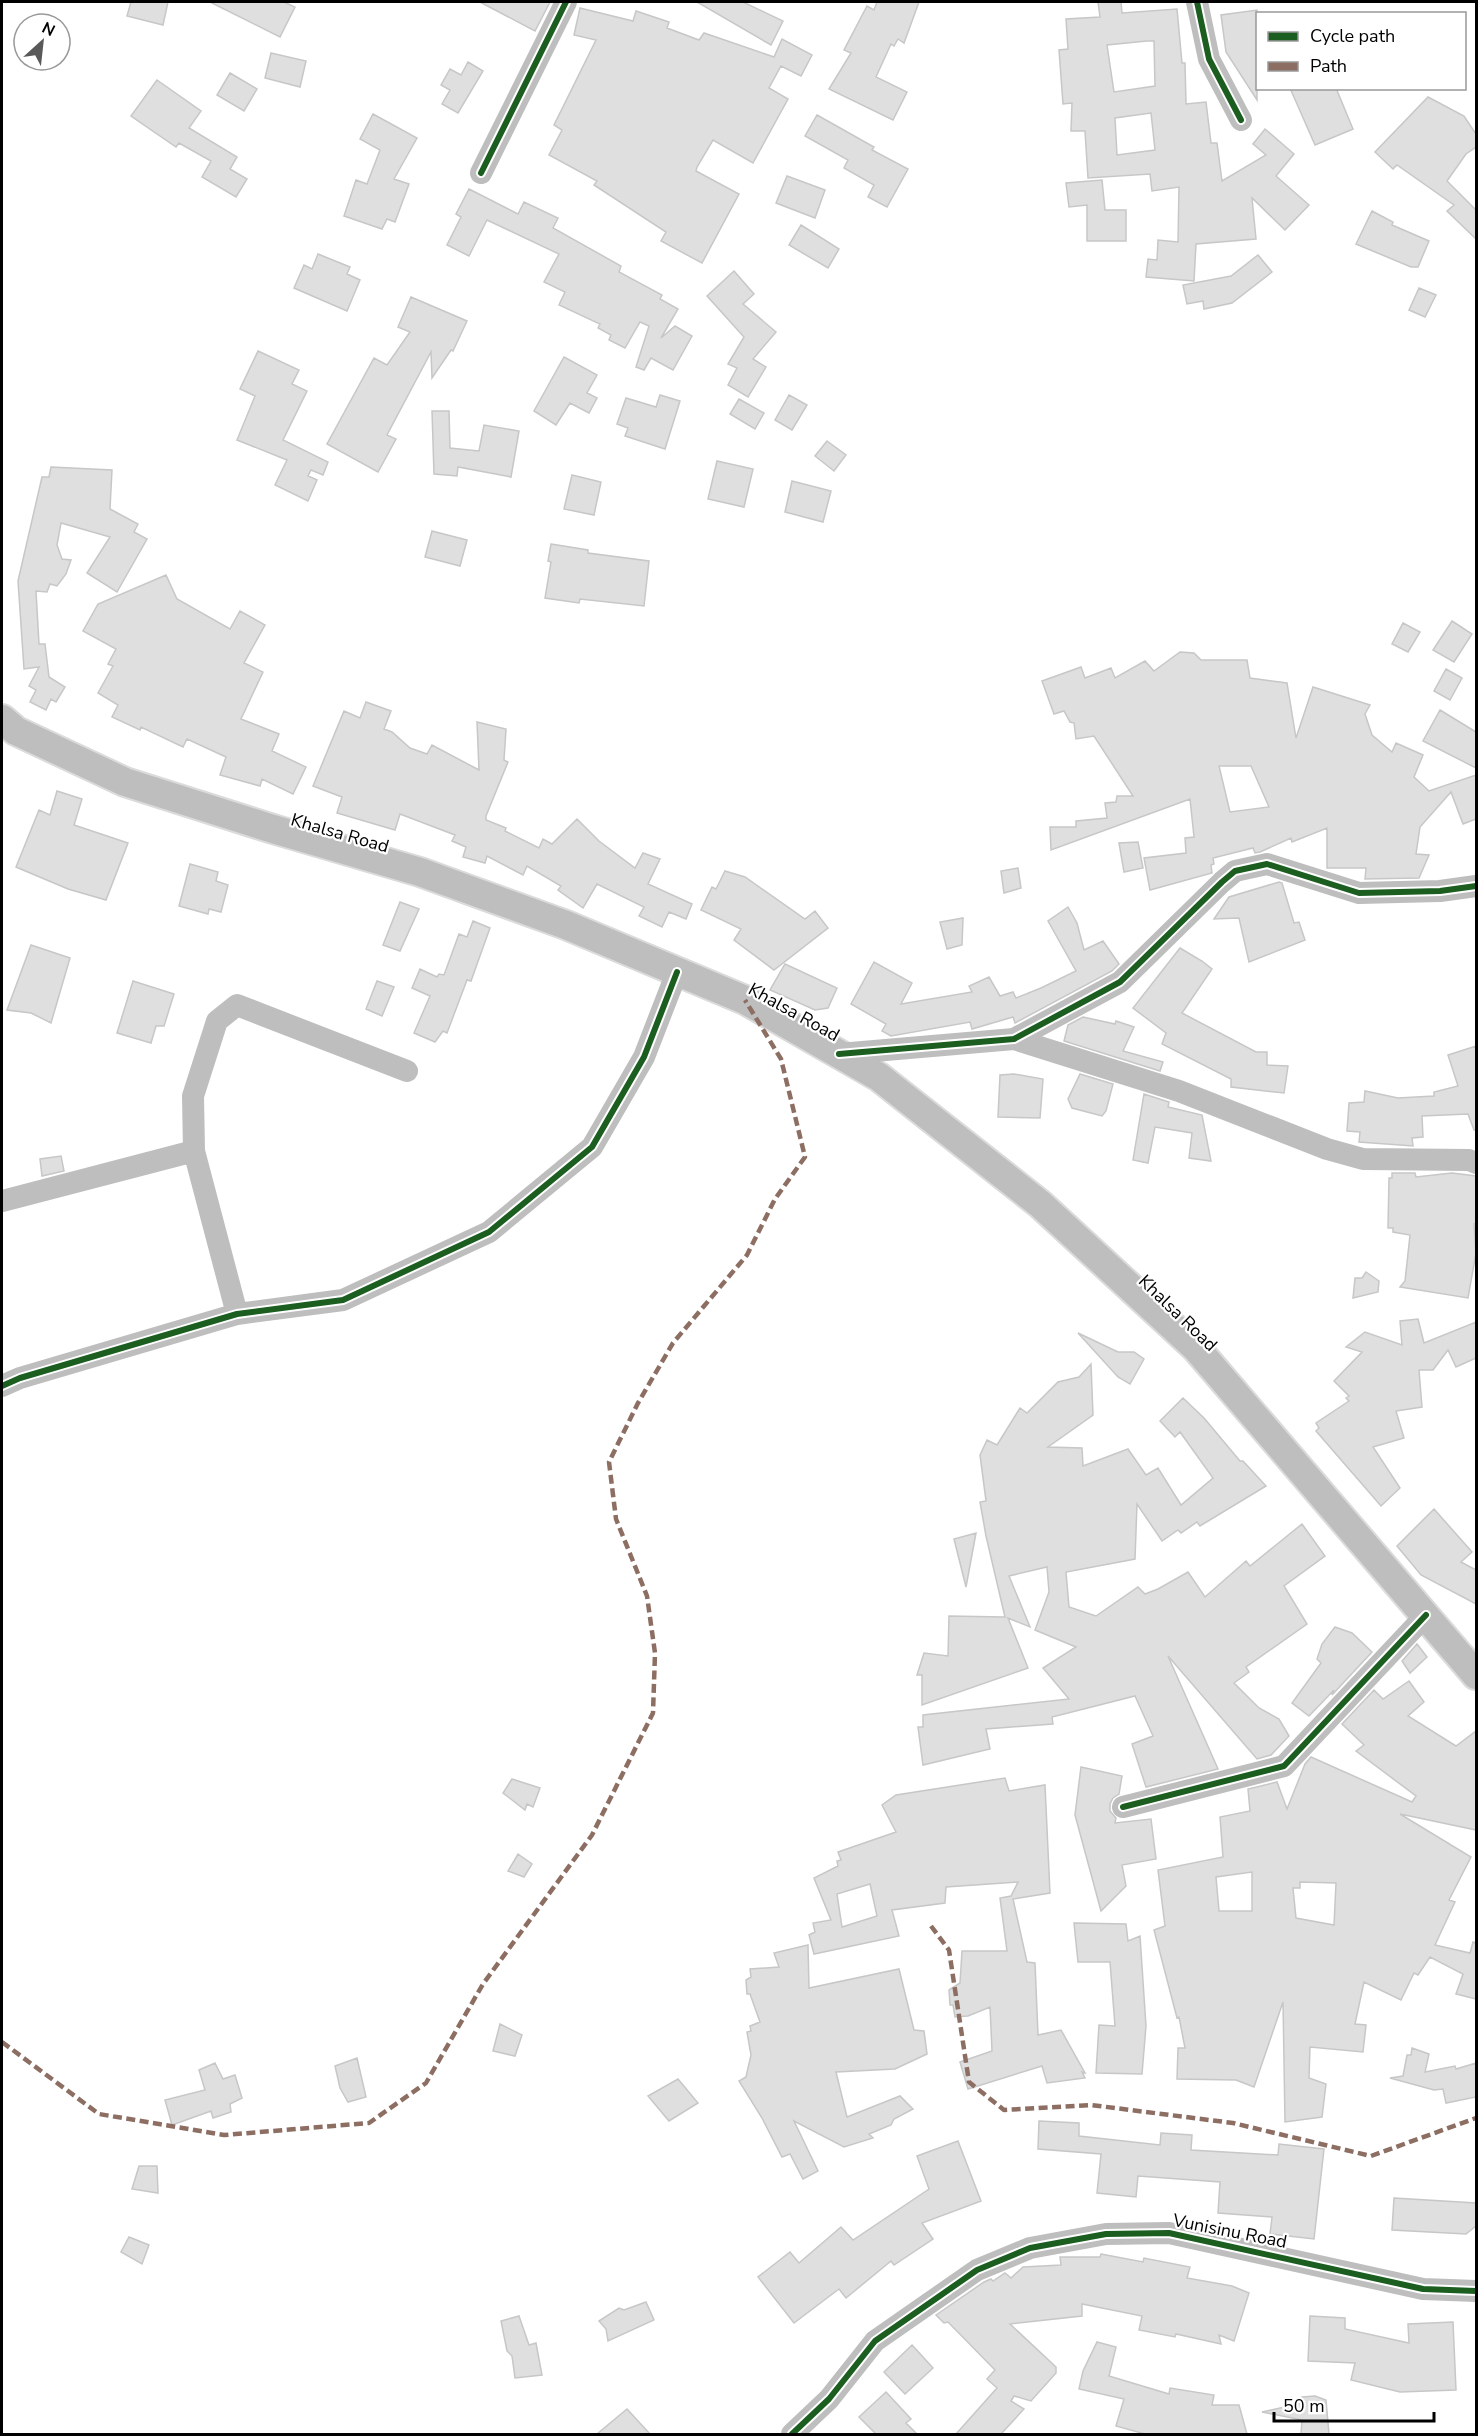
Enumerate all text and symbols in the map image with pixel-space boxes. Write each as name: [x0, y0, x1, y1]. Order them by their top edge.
north arrow: [12, 12, 72, 72]
legend: [1256, 12, 1466, 90]
text: N: [38, 17, 59, 42]
text: Cycle path: [1310, 24, 1395, 48]
text: Path: [1310, 54, 1347, 78]
street label: Khalsa Road: [288, 808, 392, 858]
street label: Khalsa Road: [744, 977, 844, 1047]
street label: Khalsa Road: [1133, 1269, 1223, 1357]
street label: Vunisinu Road: [1170, 2208, 1289, 2254]
scale bar: [1274, 2385, 1434, 2423]
text: 50 m: [1283, 2394, 1325, 2418]

